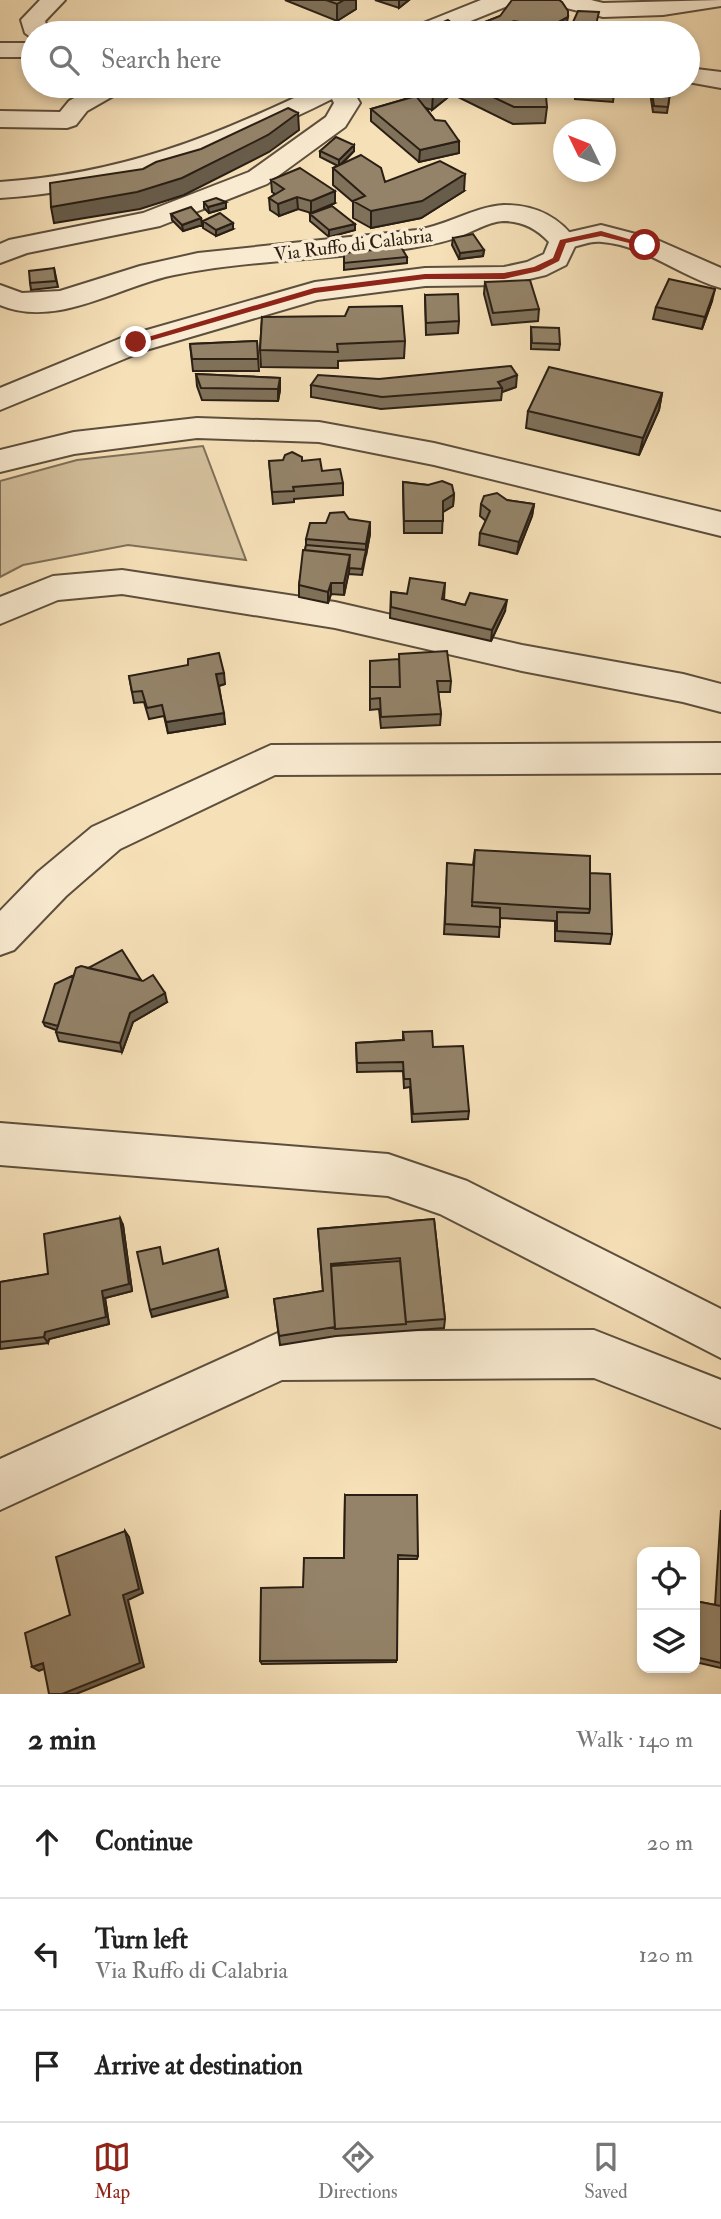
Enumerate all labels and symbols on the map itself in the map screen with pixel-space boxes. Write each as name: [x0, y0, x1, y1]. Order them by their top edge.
north arrow: [553, 119, 616, 182]
street label: Via Ruffo di Calabria: [273, 223, 434, 267]
route start: [629, 229, 660, 260]
route end: [120, 326, 151, 357]

